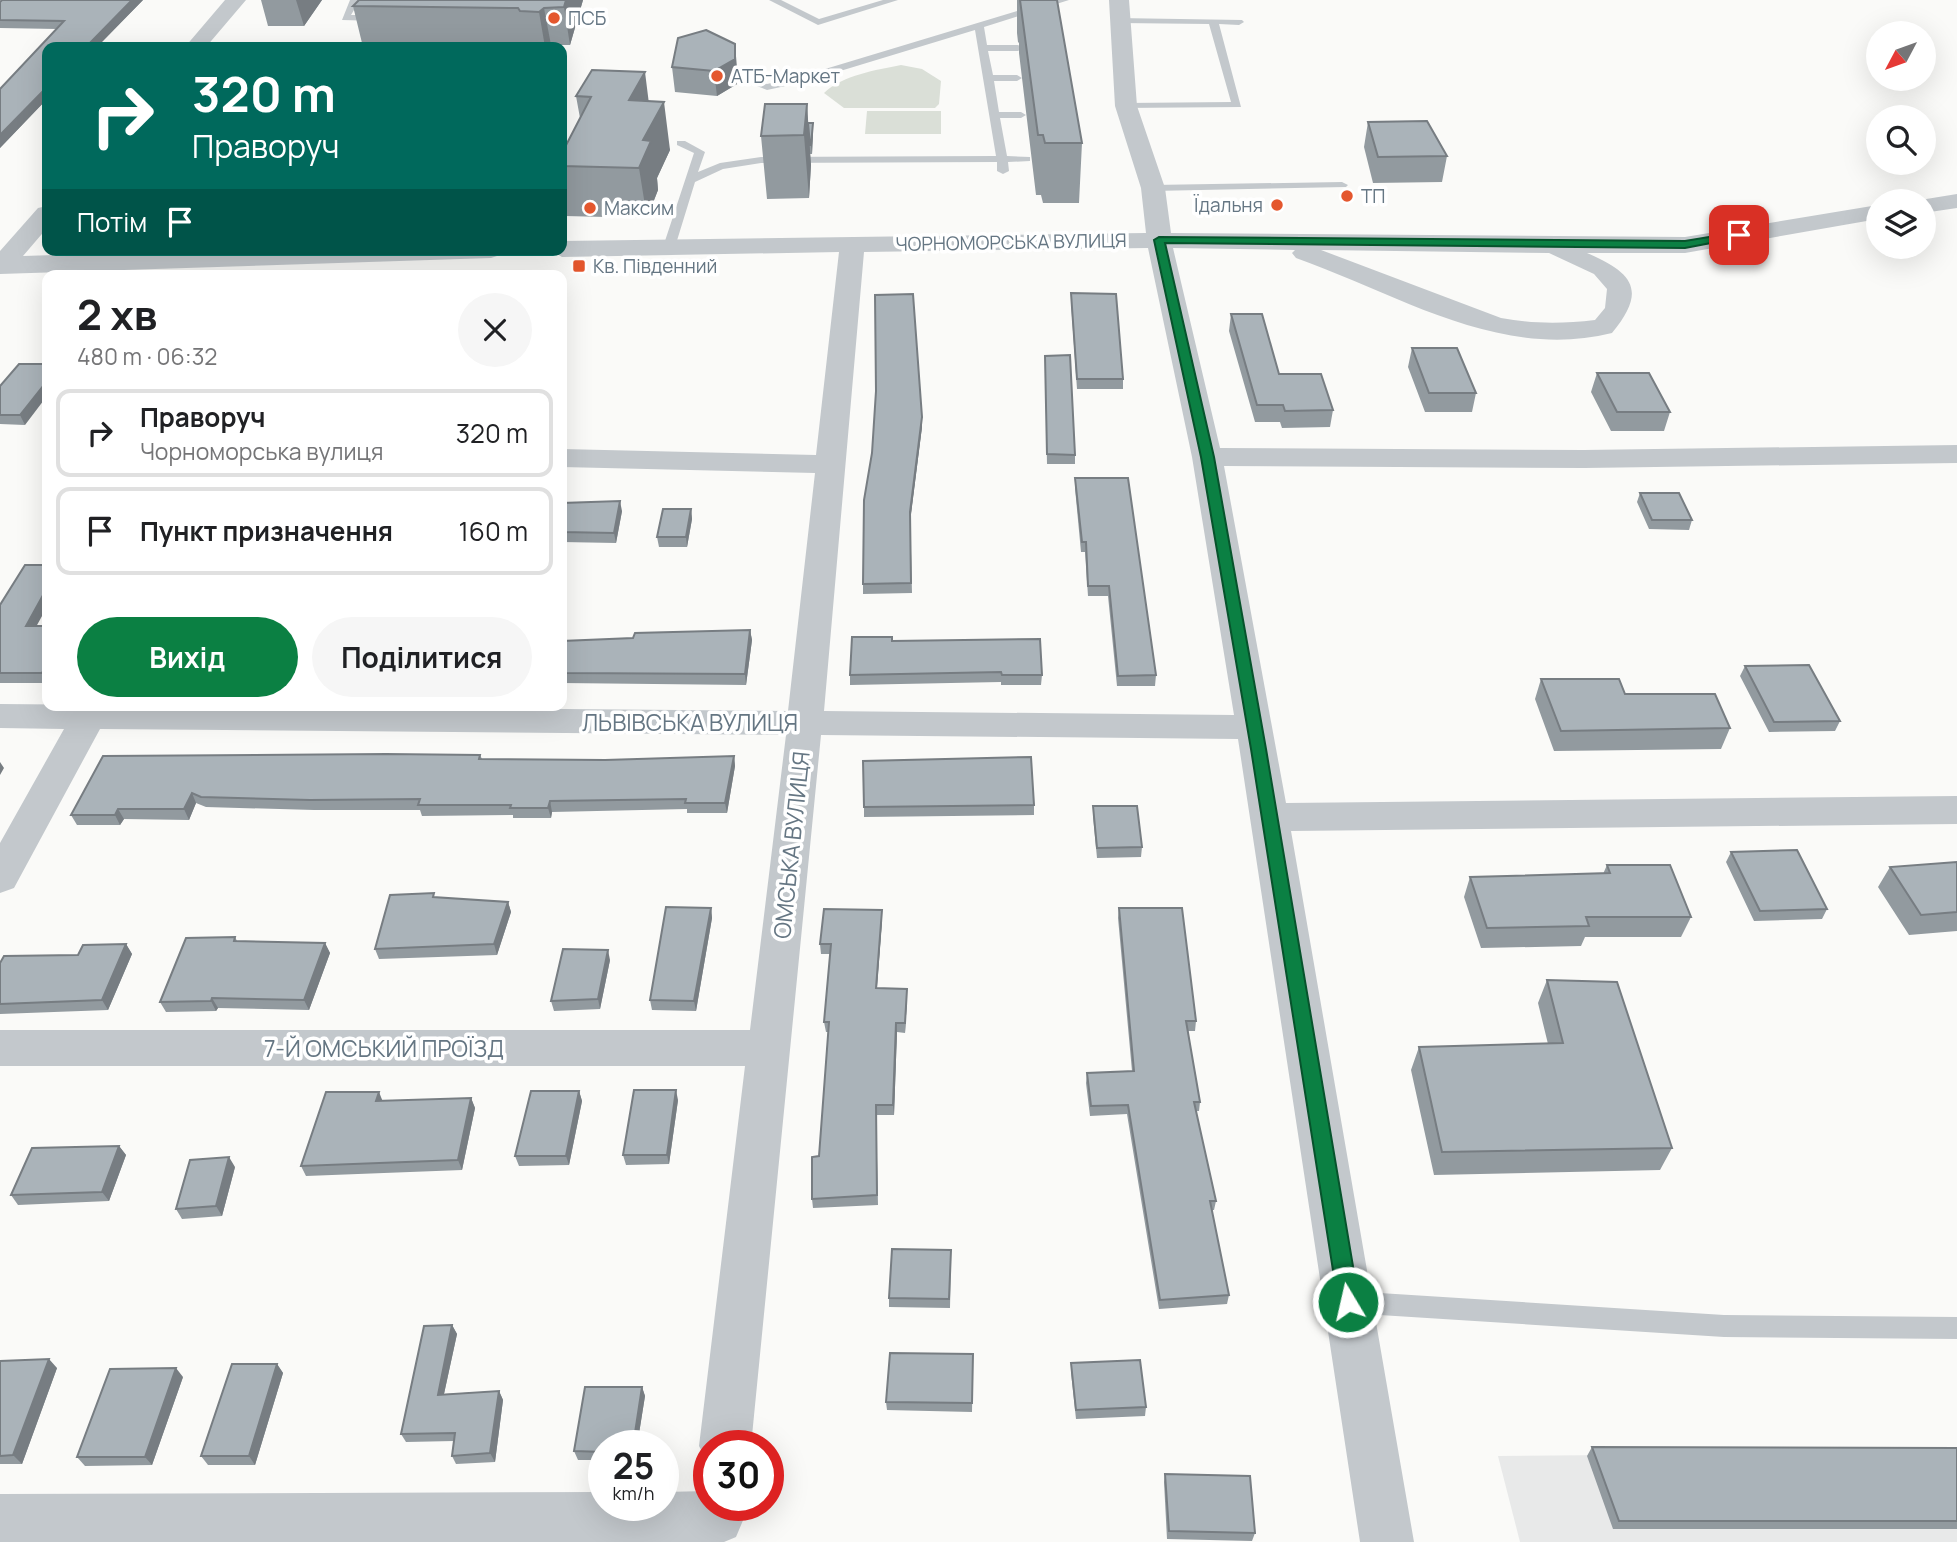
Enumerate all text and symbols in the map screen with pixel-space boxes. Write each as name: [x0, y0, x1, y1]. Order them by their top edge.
place label: ПСБ: [568, 5, 606, 31]
marker: ПСБ: [546, 10, 562, 26]
north arrow: [1866, 21, 1936, 91]
map controls: [1866, 21, 1936, 259]
text: 320 m: [192, 60, 336, 127]
place label: АТБ-Маркет: [731, 63, 840, 89]
marker: АТБ-Маркет: [709, 68, 725, 84]
icon: right: [77, 70, 168, 161]
button: search: [1866, 105, 1936, 175]
text: Праворуч: [192, 124, 340, 168]
place label: ТП: [1361, 183, 1385, 209]
marker: ТП: [1339, 188, 1355, 204]
button: layers: [1866, 189, 1936, 259]
place label: Їдальня: [1193, 192, 1263, 218]
place label: Максим: [604, 195, 674, 221]
marker: Їдальня: [1269, 197, 1285, 213]
marker: Максим: [582, 200, 598, 216]
icon: arrive: [161, 203, 199, 241]
text: Потім: [77, 204, 147, 240]
pin: [1709, 205, 1769, 265]
icon: arrive: [1720, 216, 1758, 254]
street label: ЧОРНОМОРСЬКА ВУЛИЦЯ: [895, 227, 1127, 257]
place label: Кв. Південний: [593, 253, 717, 279]
marker: Кв. Південний: [571, 258, 587, 274]
text: 2 хв: [77, 285, 157, 343]
button: close: [458, 293, 532, 367]
text: 480 m · 06:32: [77, 340, 217, 372]
text: Праворуч: [140, 399, 265, 435]
icon: right: [81, 414, 119, 452]
text: 320 m: [456, 415, 528, 451]
text: Чорноморська вулиця: [140, 435, 383, 467]
icon: arrive: [81, 512, 119, 550]
text: Пункт призначення: [140, 513, 393, 549]
text: 160 m: [459, 513, 528, 549]
button: Вихід: [77, 617, 298, 697]
button: Поділитися: [312, 617, 532, 697]
street label: ЛЬВІВСЬКА ВУЛИЦЯ: [582, 706, 798, 738]
street label: ОМСЬКА ВУЛИЦЯ: [765, 750, 817, 940]
street label: 7-Й ОМСЬКИЙ ПРОЇЗД: [264, 1032, 504, 1064]
position arrow: [1311, 1265, 1385, 1339]
speed limit sign: 30: [693, 1430, 784, 1521]
text: 25: [613, 1442, 654, 1490]
text: km/h: [613, 1481, 654, 1505]

